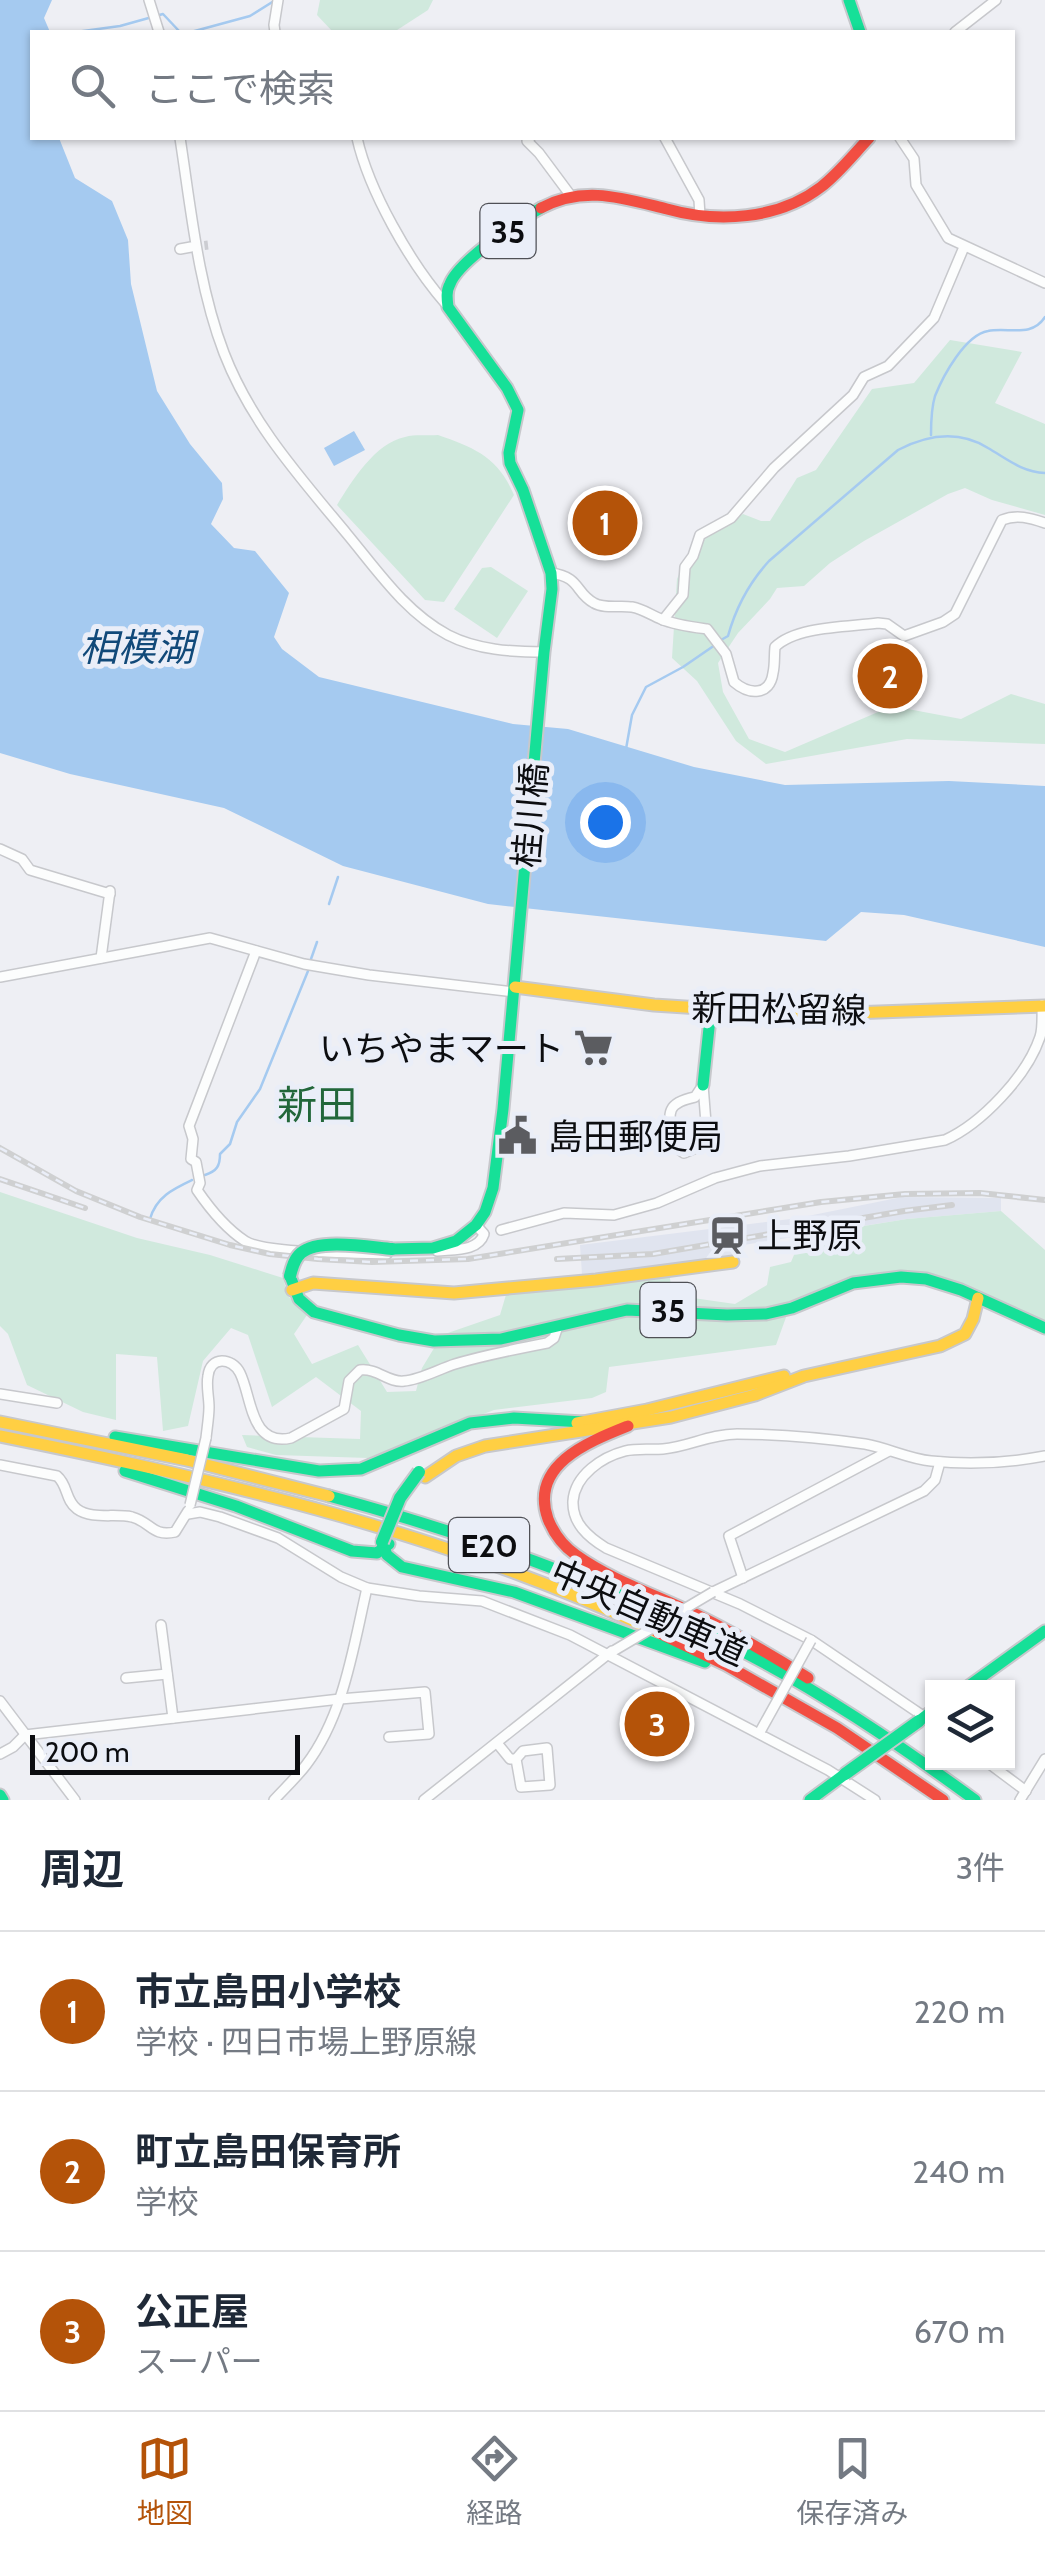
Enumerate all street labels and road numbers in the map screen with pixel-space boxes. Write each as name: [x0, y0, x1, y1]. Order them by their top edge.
road number: 35: [480, 204, 536, 258]
street label: 桂川橋: [504, 761, 556, 869]
street label: 新田松留線: [691, 986, 867, 1032]
road number: 35: [640, 1283, 696, 1337]
road number: E20: [449, 1518, 529, 1572]
street label: 中央自動車道: [544, 1550, 754, 1674]

